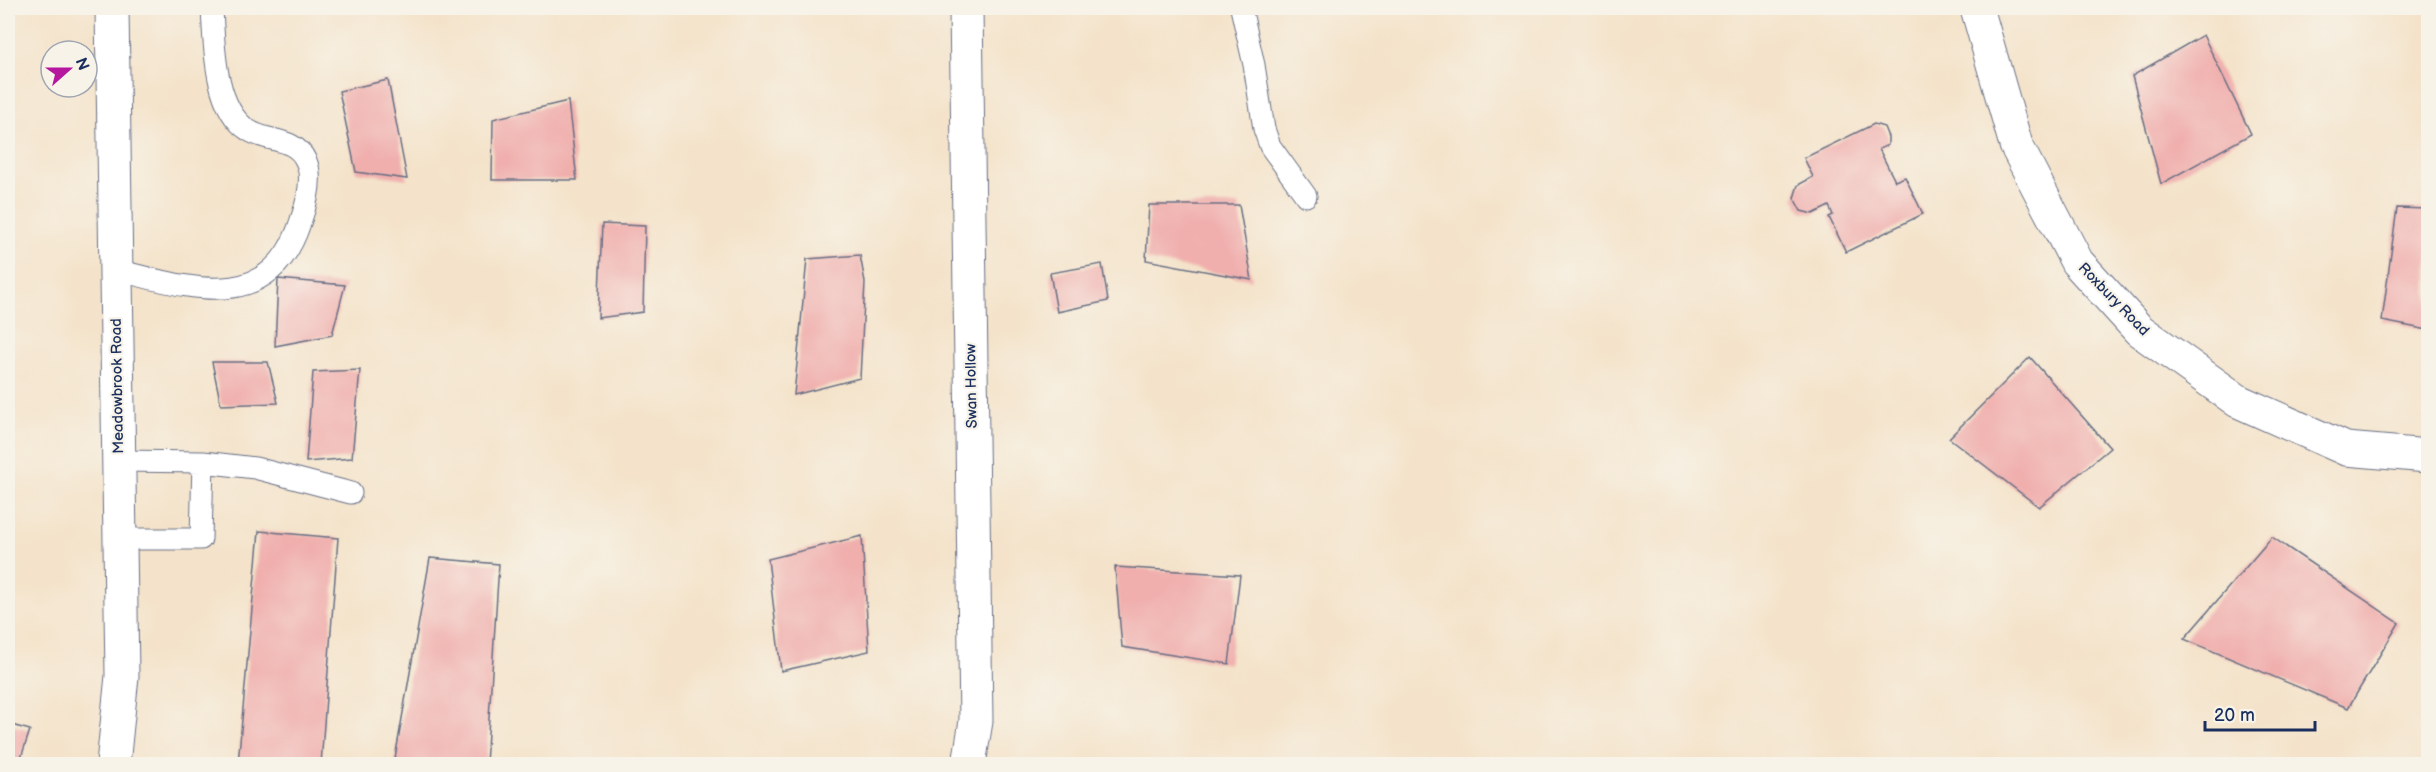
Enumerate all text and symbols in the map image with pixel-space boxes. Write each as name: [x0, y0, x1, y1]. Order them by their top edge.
north arrow: [39, 39, 99, 99]
text: N: [71, 55, 93, 73]
street label: Roxbury Road: [2074, 259, 2153, 340]
street label: Meadowbrook Road: [107, 318, 128, 454]
street label: Swan Hollow: [961, 344, 982, 428]
scale bar: [2205, 694, 2314, 732]
text: 20 m: [2214, 705, 2255, 726]

